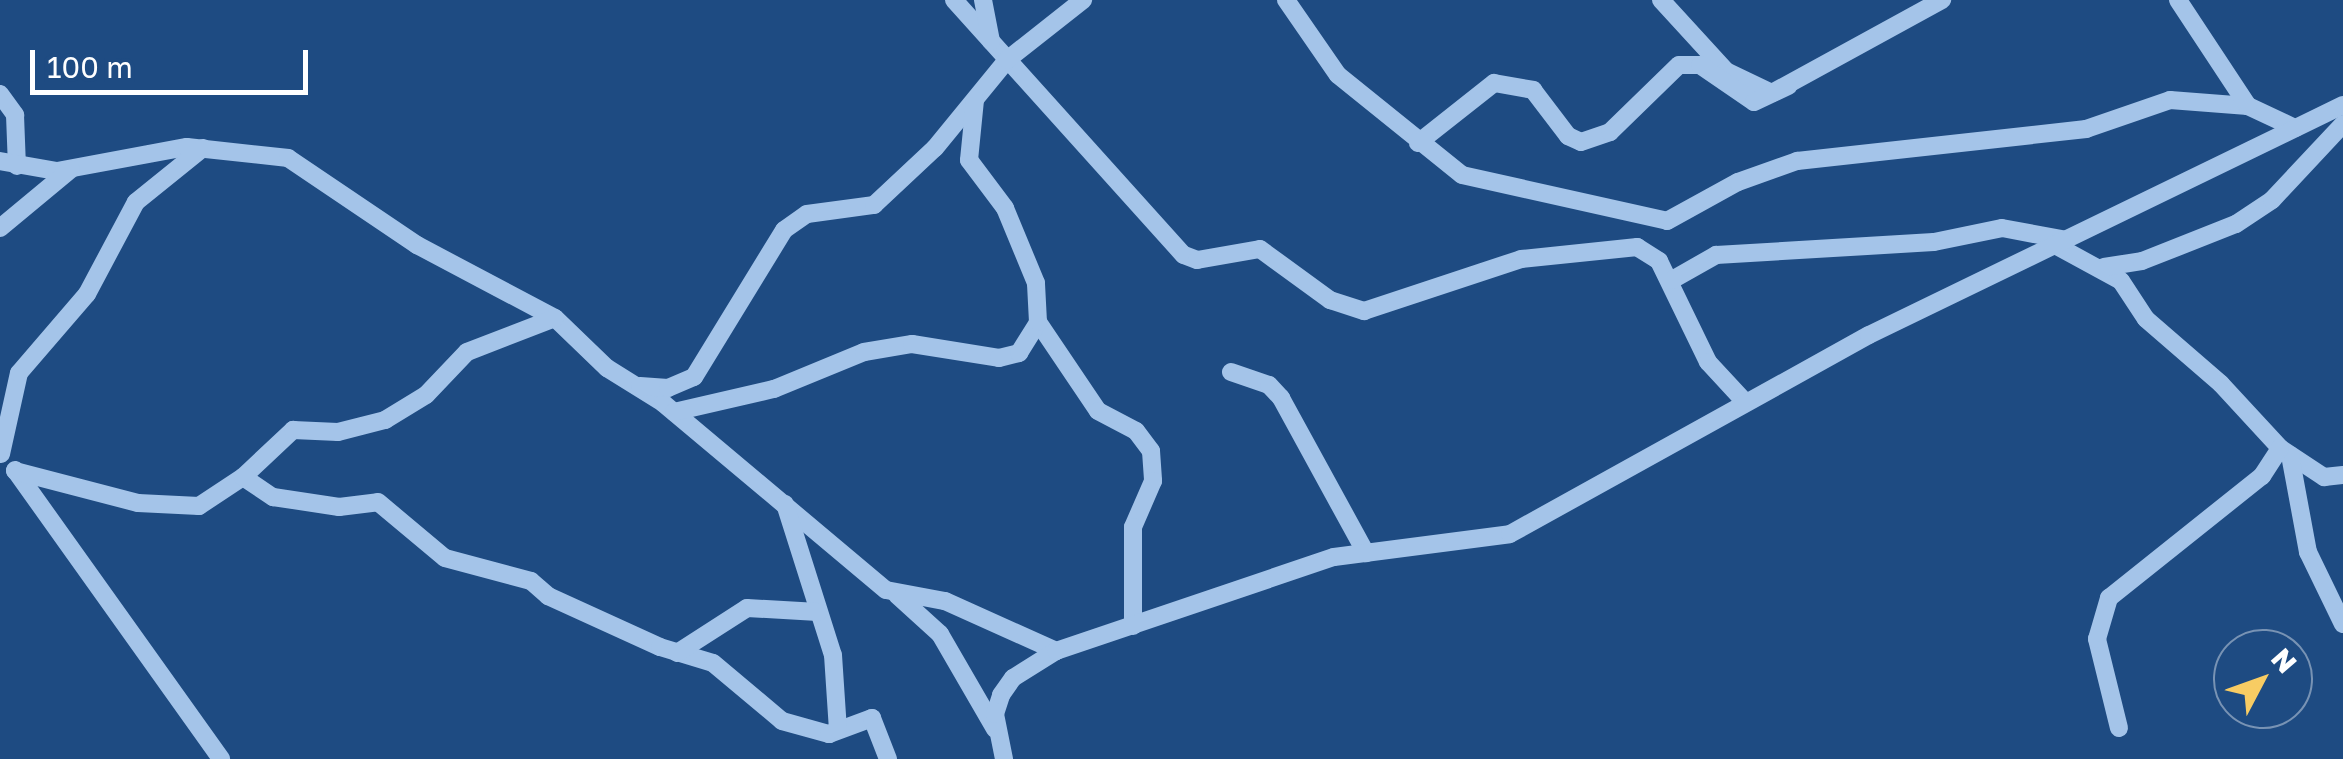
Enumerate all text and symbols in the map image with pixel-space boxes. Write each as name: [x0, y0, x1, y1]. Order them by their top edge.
scale bar: [35, 30, 312, 92]
text: 100 m: [47, 49, 133, 85]
north arrow: [2213, 629, 2313, 729]
text: N: [2265, 641, 2304, 679]

